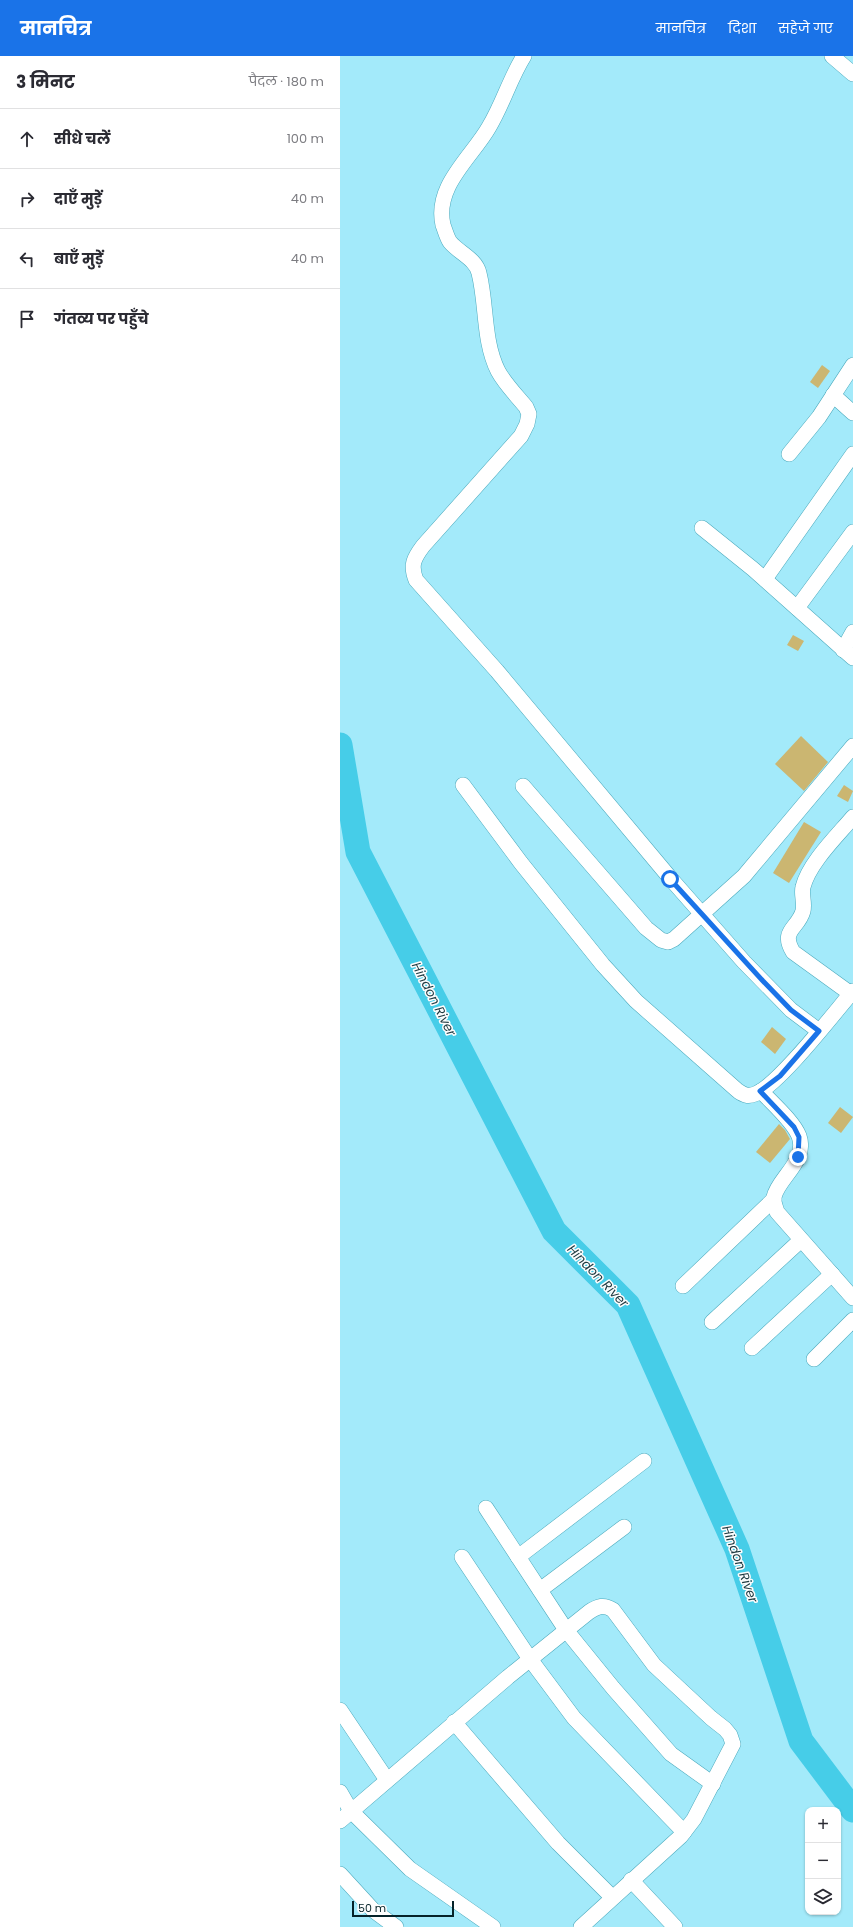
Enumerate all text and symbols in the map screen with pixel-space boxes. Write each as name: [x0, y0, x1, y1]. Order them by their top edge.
text: मानचित्र: [20, 15, 92, 42]
text: मानचित्र: [656, 18, 706, 38]
text: दिशा: [728, 18, 756, 38]
text: सहेजे गए: [778, 18, 833, 38]
text: 3 मिनट: [16, 70, 75, 94]
text: पैदल · 180 m: [249, 72, 324, 91]
icon: ahead: [16, 128, 38, 150]
text: सीधे चलें: [54, 128, 110, 149]
text: 100 m: [287, 129, 324, 148]
icon: right: [16, 188, 38, 210]
text: दाएँ मुड़ें: [54, 188, 102, 209]
text: 40 m: [291, 189, 324, 208]
icon: left: [16, 248, 38, 270]
text: बाएँ मुड़ें: [54, 248, 103, 269]
text: 40 m: [291, 249, 324, 268]
icon: arrive: [16, 308, 38, 330]
text: गंतव्य पर पहुँचे: [54, 308, 149, 329]
route start: [661, 870, 679, 888]
water label: Hindon River: [407, 959, 461, 1040]
route end: [789, 1148, 807, 1166]
water label: Hindon River: [563, 1240, 634, 1313]
water label: Hindon River: [717, 1523, 763, 1606]
map controls: [805, 1807, 841, 1915]
button: +: [805, 1807, 841, 1843]
button: −: [805, 1843, 841, 1879]
button: layers: [805, 1879, 841, 1915]
scale bar: [352, 1899, 454, 1918]
text: 50 m: [358, 1900, 386, 1916]

